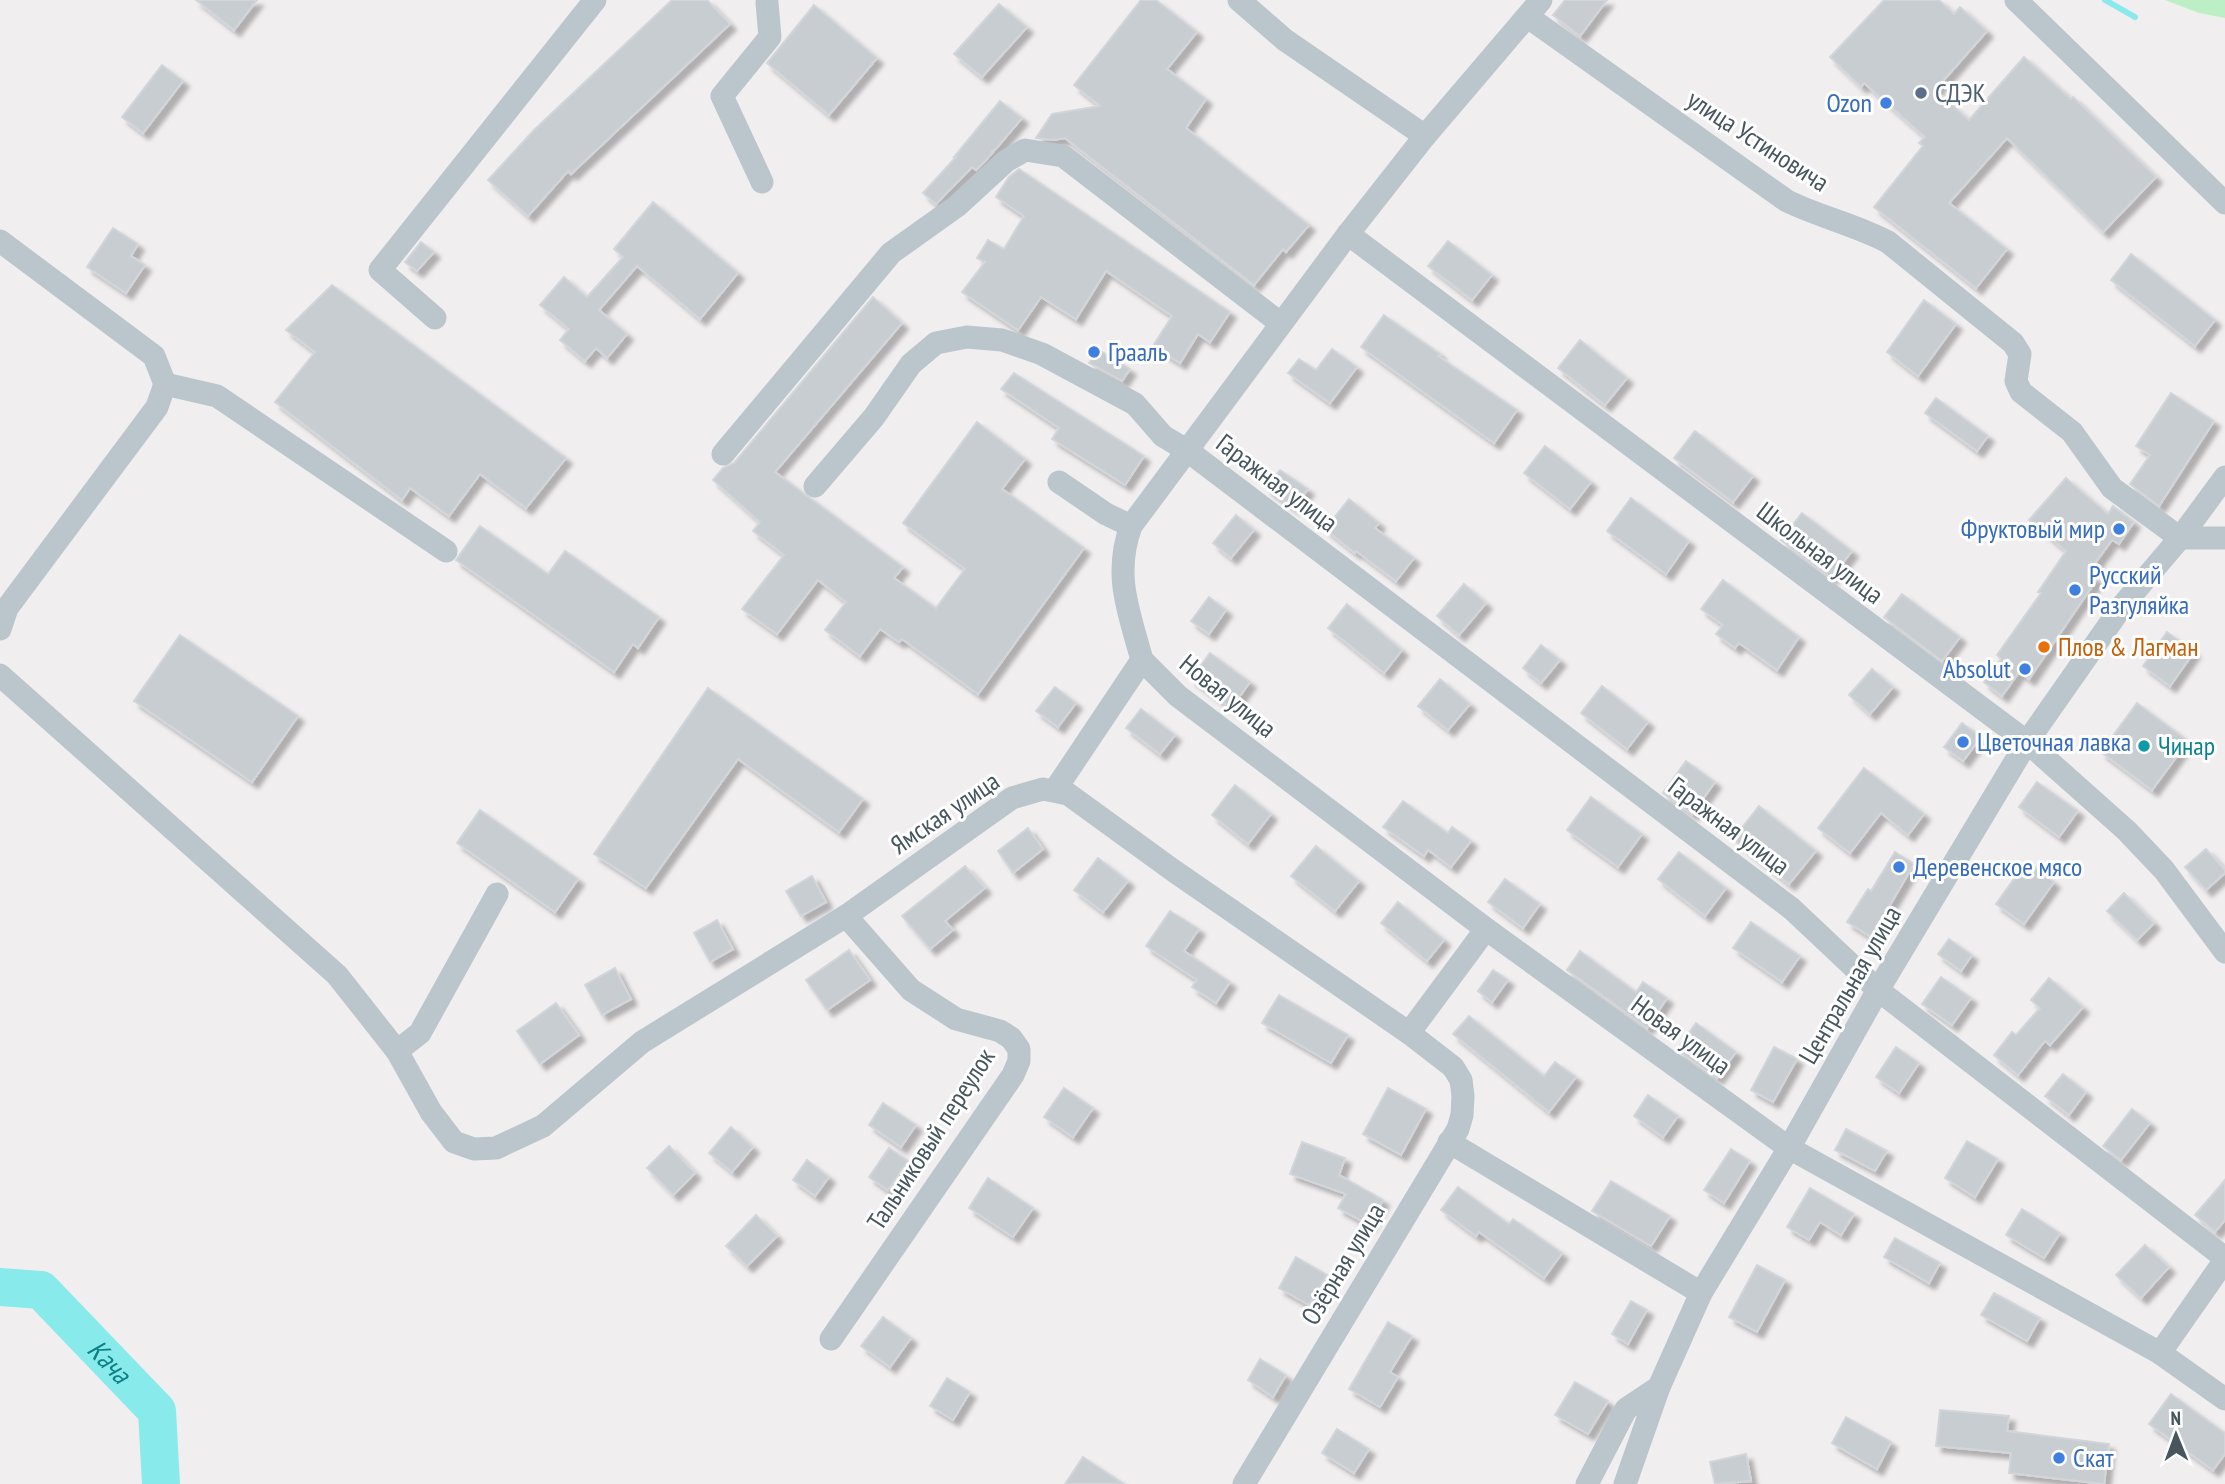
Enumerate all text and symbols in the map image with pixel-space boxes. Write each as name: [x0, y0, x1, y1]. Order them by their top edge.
place label: СДЭК: [1935, 76, 1986, 109]
street label: улица Устиновича: [1681, 83, 1835, 199]
marker: СДЭК: [1913, 85, 1929, 101]
place label: Ozon: [1826, 86, 1872, 119]
marker: Ozon: [1878, 95, 1894, 111]
place label: Грааль: [1108, 335, 1168, 368]
marker: Грааль: [1086, 344, 1102, 360]
street label: Гаражная улица: [1210, 426, 1345, 539]
street label: Школьная улица: [1750, 494, 1890, 611]
place label: Фруктовый мир: [1961, 512, 2105, 545]
marker: Фруктовый мир: [2111, 521, 2127, 537]
place label: Русский Разгуляйка: [2089, 558, 2189, 621]
marker: Русский Разгуляйка: [2067, 582, 2083, 598]
place label: Плов & Лагман: [2058, 630, 2198, 663]
marker: Плов & Лагман: [2036, 639, 2052, 655]
street label: Новая улица: [1173, 647, 1283, 745]
place label: Absolut: [1943, 652, 2011, 685]
marker: Absolut: [2017, 661, 2033, 677]
place label: Цветочная лавка: [1977, 725, 2131, 758]
place label: Чинар: [2158, 729, 2215, 762]
marker: Цветочная лавка: [1955, 734, 1971, 750]
marker: Чинар: [2136, 738, 2152, 754]
street label: Ямская улица: [884, 764, 1005, 861]
street label: Гаражная улица: [1662, 769, 1797, 882]
place label: Деревенское мясо: [1913, 850, 2082, 883]
marker: Деревенское мясо: [1891, 859, 1907, 875]
street label: Центральная улица: [1791, 900, 1908, 1070]
street label: Новая улица: [1625, 987, 1737, 1082]
street label: Тальниковый переулок: [860, 1042, 1002, 1236]
street label: Озёрная улица: [1293, 1197, 1392, 1330]
water label: Кача: [80, 1331, 141, 1392]
north arrow: [2141, 1400, 2211, 1470]
text: N: [2170, 1406, 2181, 1430]
place label: Скат: [2073, 1441, 2114, 1474]
marker: Скат: [2051, 1450, 2067, 1466]

